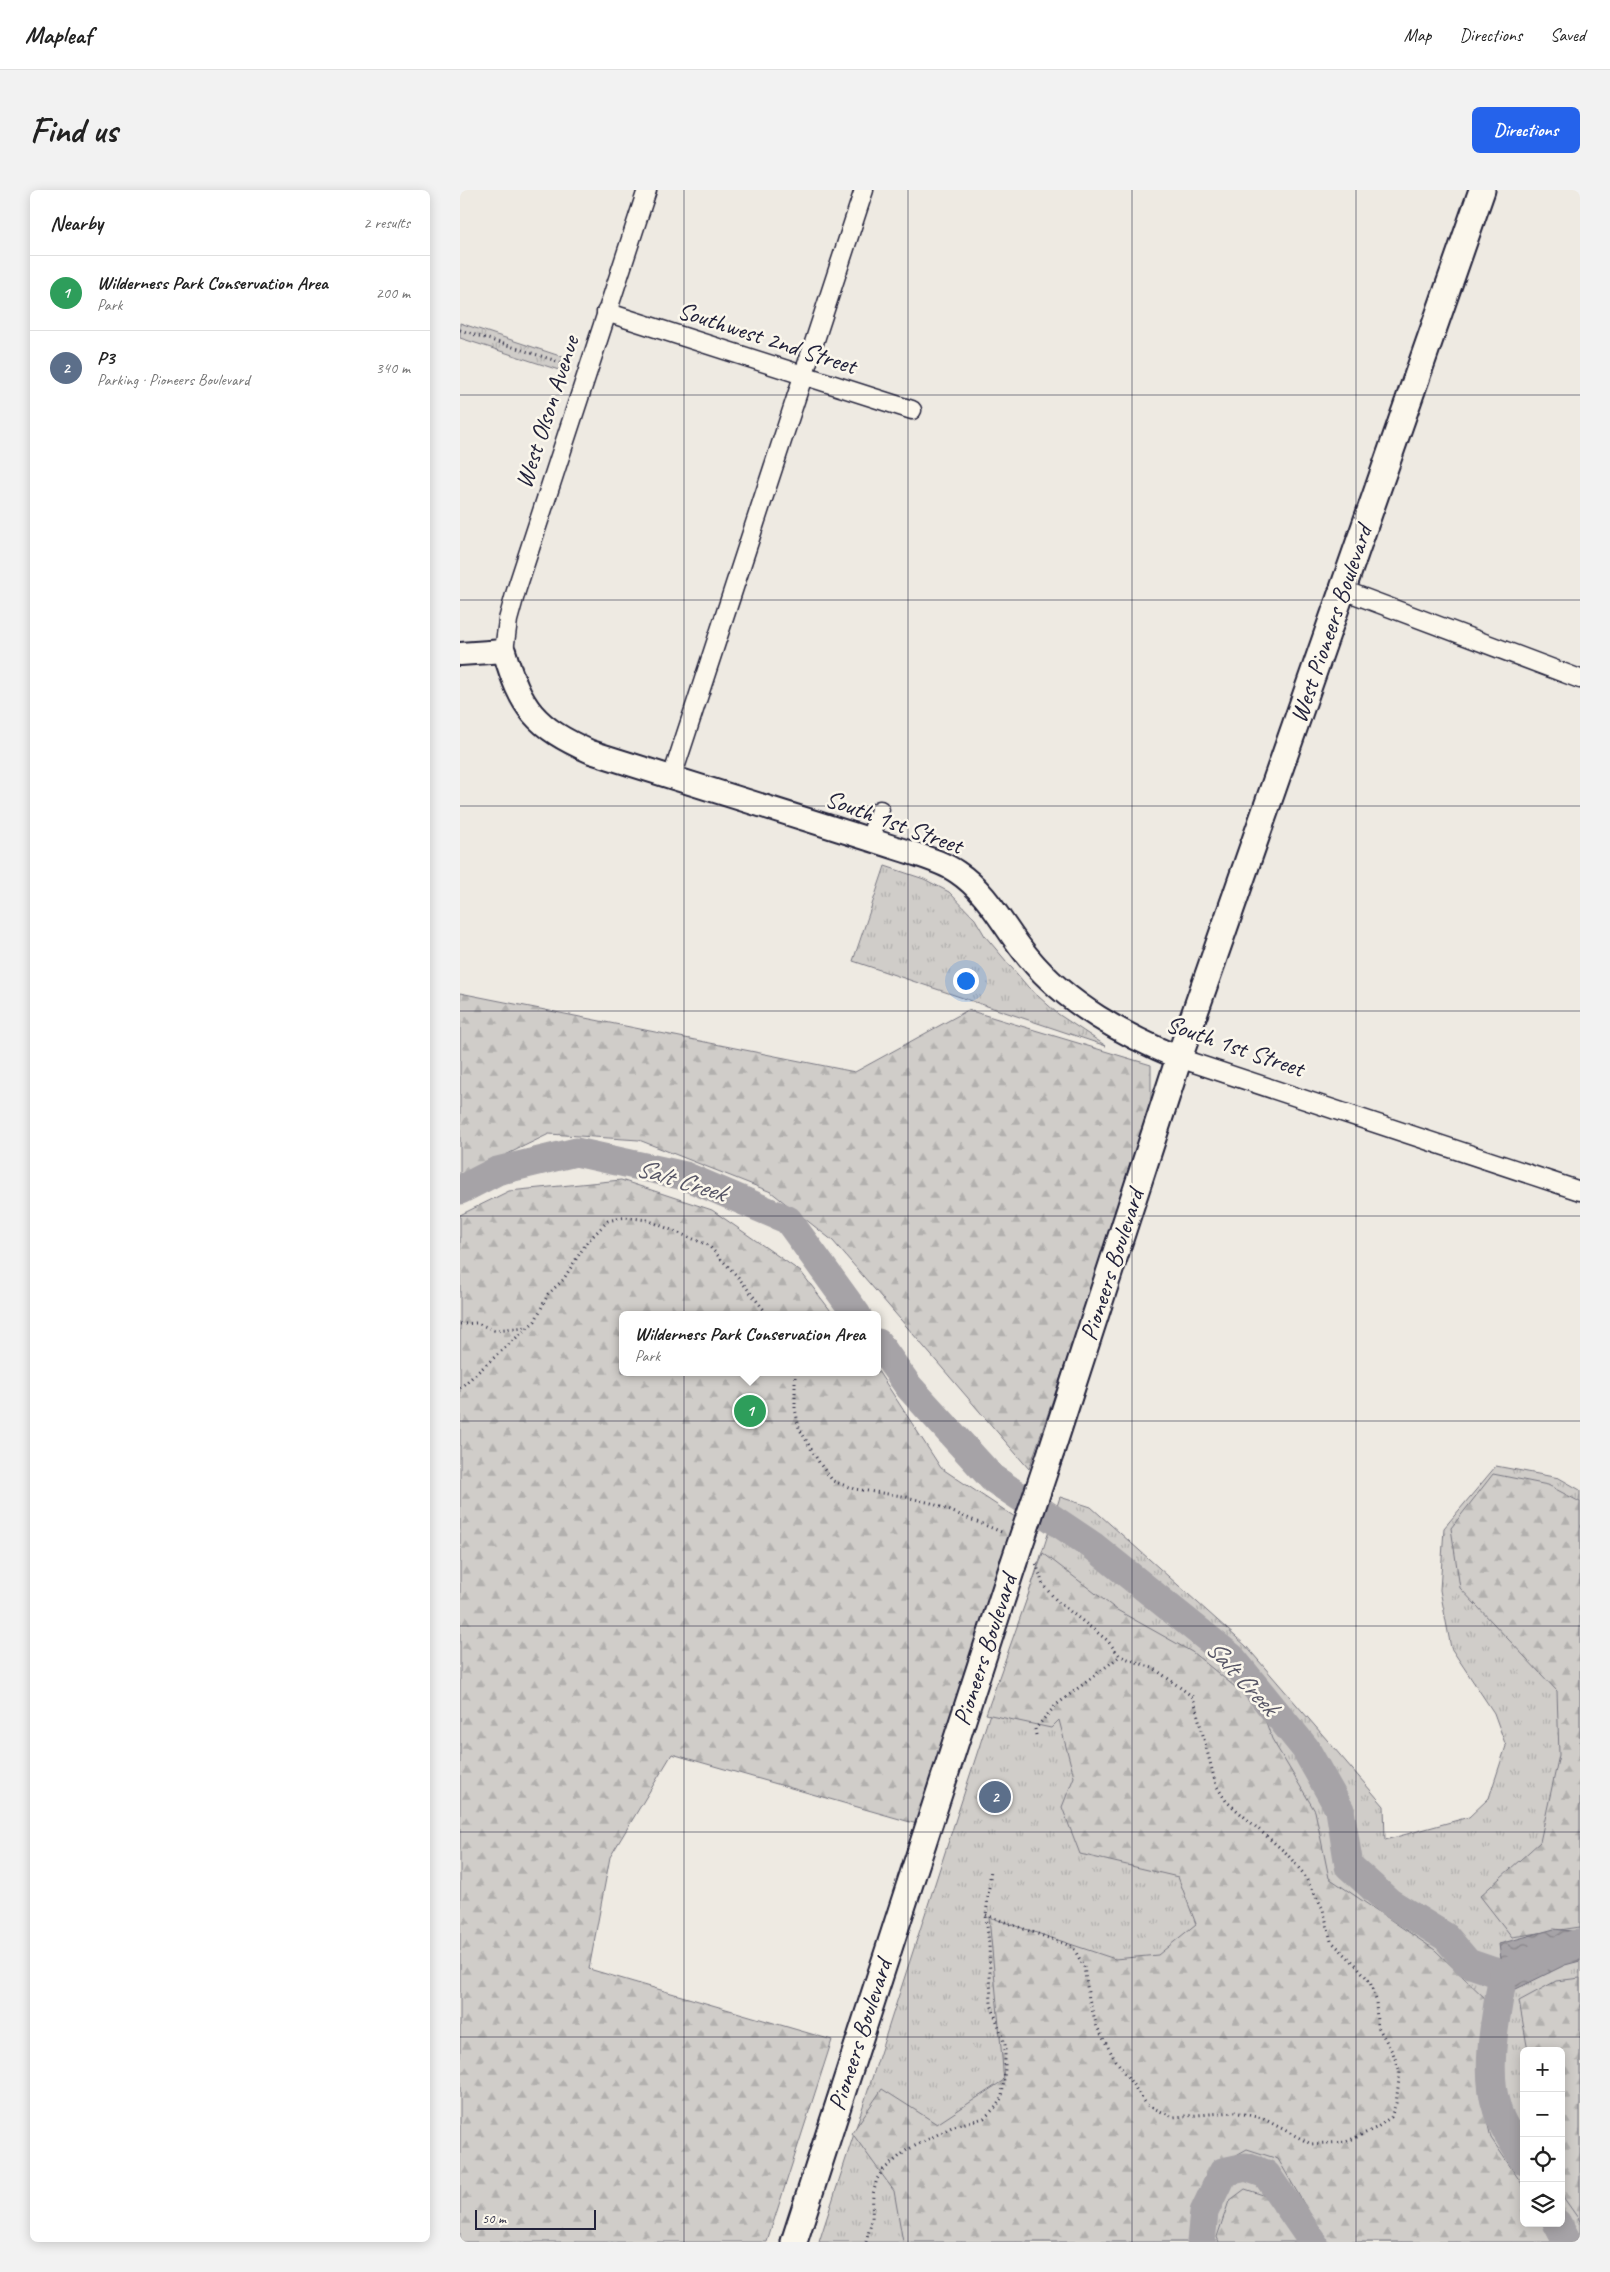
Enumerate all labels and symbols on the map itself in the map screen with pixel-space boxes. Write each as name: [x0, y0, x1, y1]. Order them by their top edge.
street label: Southwest 2nd Street: [674, 294, 863, 383]
street label: West Olson Avenue: [507, 330, 587, 492]
street label: West Pioneers Boulevard: [1282, 518, 1381, 727]
street label: South 1st Street: [821, 782, 970, 863]
your location: [953, 968, 979, 994]
street label: South 1st Street: [1162, 1007, 1311, 1085]
water label: Salt Creek: [633, 1151, 734, 1210]
street label: Pioneers Boulevard: [1073, 1181, 1153, 1345]
pin: 1: [734, 1392, 766, 1430]
street label: Pioneers Boulevard: [946, 1566, 1026, 1730]
water label: Salt Creek: [1199, 1632, 1288, 1725]
pin: 2: [979, 1778, 1011, 1816]
street label: Pioneers Boulevard: [821, 1951, 901, 2115]
scale bar: [475, 2207, 596, 2230]

